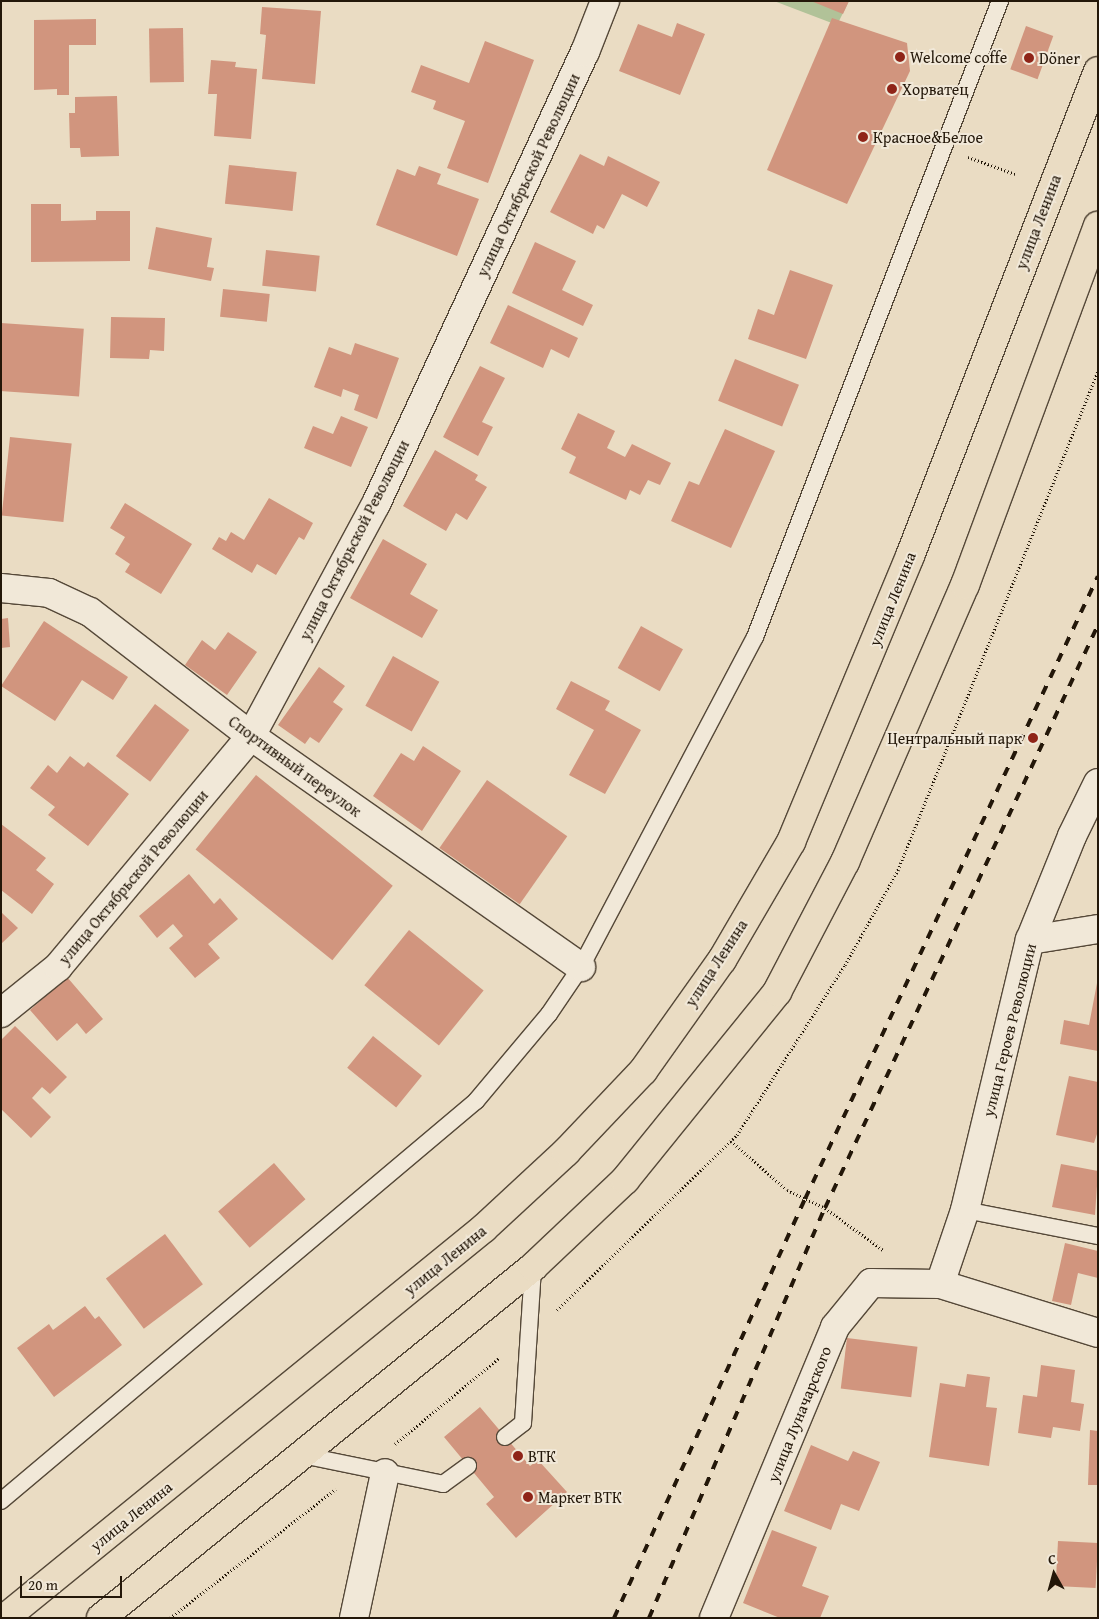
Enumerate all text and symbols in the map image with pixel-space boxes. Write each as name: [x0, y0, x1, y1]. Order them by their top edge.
place label: Welcome coffe: [910, 47, 1007, 67]
place label: Döner: [1039, 48, 1080, 68]
marker: Welcome coffe: [894, 51, 906, 63]
marker: Döner: [1023, 52, 1035, 64]
street label: улица Октябрьской Революции: [472, 70, 584, 280]
place label: Хорватец: [902, 79, 968, 99]
marker: Хорватец: [886, 83, 898, 95]
place label: Красное&Белое: [873, 127, 983, 147]
marker: Красное&Белое: [857, 131, 869, 143]
street label: улица Ленина: [1011, 172, 1065, 272]
street label: улица Октябрьской Революции: [295, 437, 413, 643]
street label: улица Ленина: [864, 549, 920, 649]
street label: Спортивный переулок: [225, 711, 365, 821]
place label: Центральный парк: [887, 728, 1022, 748]
marker: Центральный парк: [1026, 731, 1040, 745]
street label: улица Октябрьской Революции: [54, 786, 212, 968]
street label: улица Ленина: [681, 916, 751, 1010]
street label: улица Героев Революции: [978, 941, 1040, 1119]
street label: улица Ленина: [400, 1221, 490, 1299]
street label: улица Луначарского: [763, 1343, 835, 1485]
place label: ВТК: [528, 1446, 556, 1466]
marker: ВТК: [512, 1450, 524, 1462]
street label: улица Ленина: [86, 1477, 176, 1555]
place label: Маркет ВТК: [538, 1487, 622, 1507]
marker: Маркет ВТК: [522, 1491, 534, 1503]
north arrow: [1029, 1549, 1079, 1599]
text: С: [1047, 1549, 1057, 1570]
scale bar: [22, 1566, 125, 1598]
text: 20 m: [28, 1574, 58, 1595]

